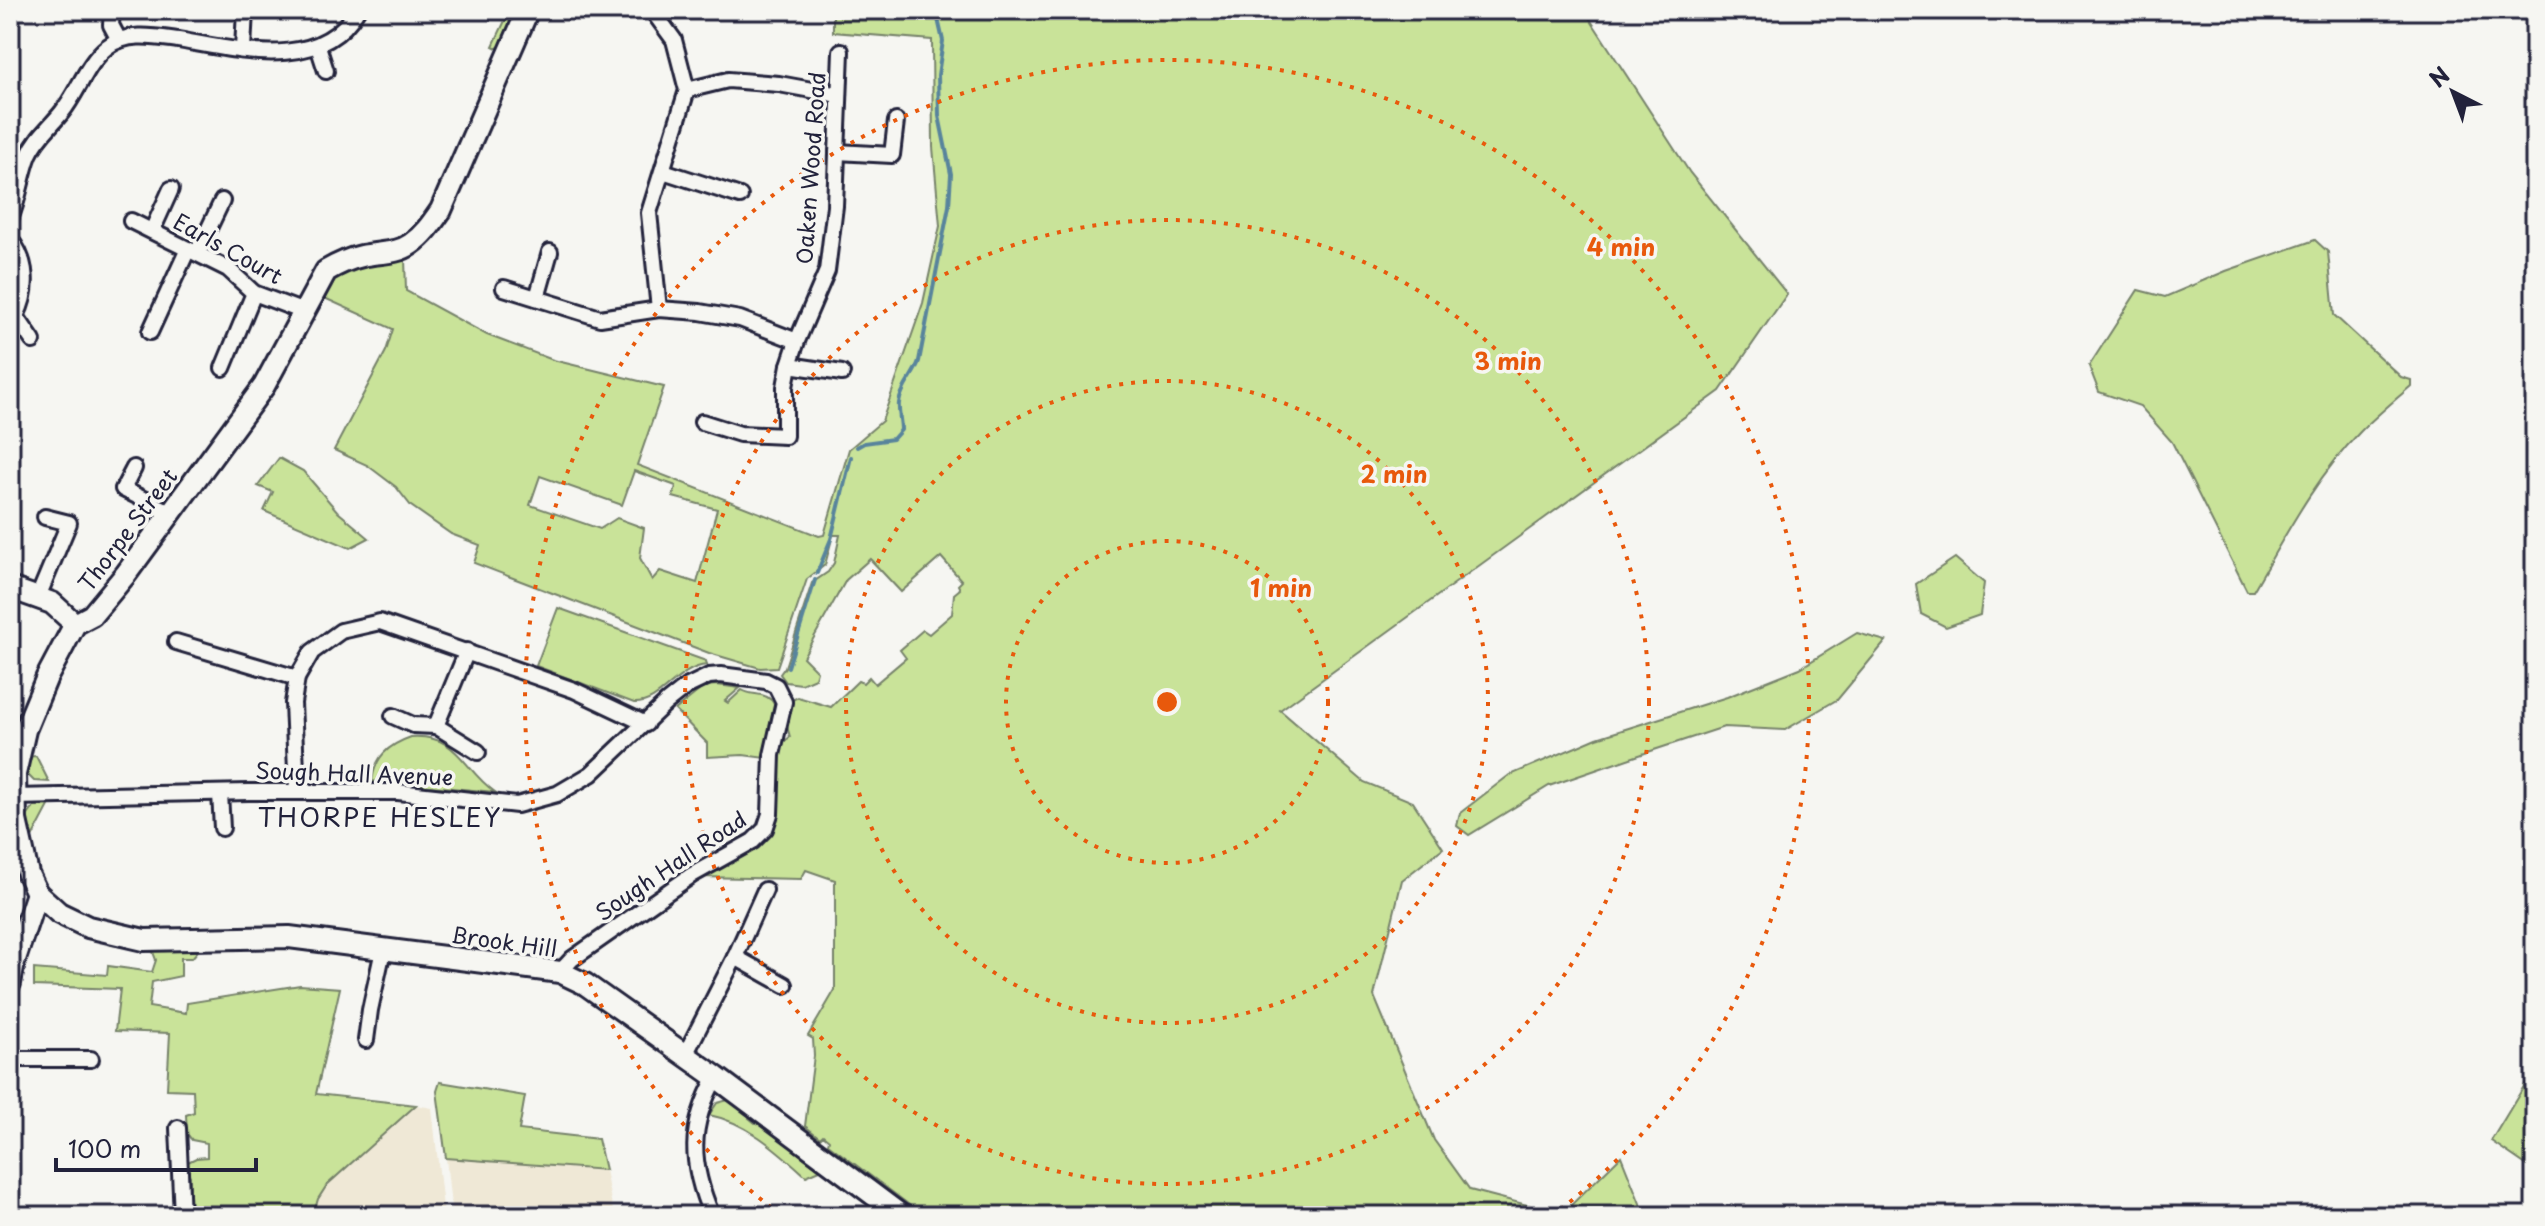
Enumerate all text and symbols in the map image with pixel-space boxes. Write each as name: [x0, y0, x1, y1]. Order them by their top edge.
north arrow: [2413, 52, 2493, 132]
text: N: [2421, 58, 2456, 94]
street label: Oaken Wood Road: [786, 71, 833, 265]
street label: Earls Court: [168, 204, 289, 291]
text: 4 min: [1587, 228, 1655, 264]
text: 3 min: [1474, 342, 1542, 378]
text: 2 min: [1360, 455, 1428, 491]
street label: Thorpe Street: [69, 461, 184, 598]
text: 1 min: [1250, 569, 1312, 605]
centre of rings: [1153, 688, 1181, 716]
street label: Sough Hall Avenue: [255, 753, 453, 792]
district label: THORPE HESLEY: [258, 797, 502, 836]
street label: Sough Hall Road: [588, 802, 752, 928]
street label: Brook Hill: [449, 917, 559, 964]
scale bar: [56, 1122, 256, 1172]
text: 100 m: [68, 1130, 141, 1166]

